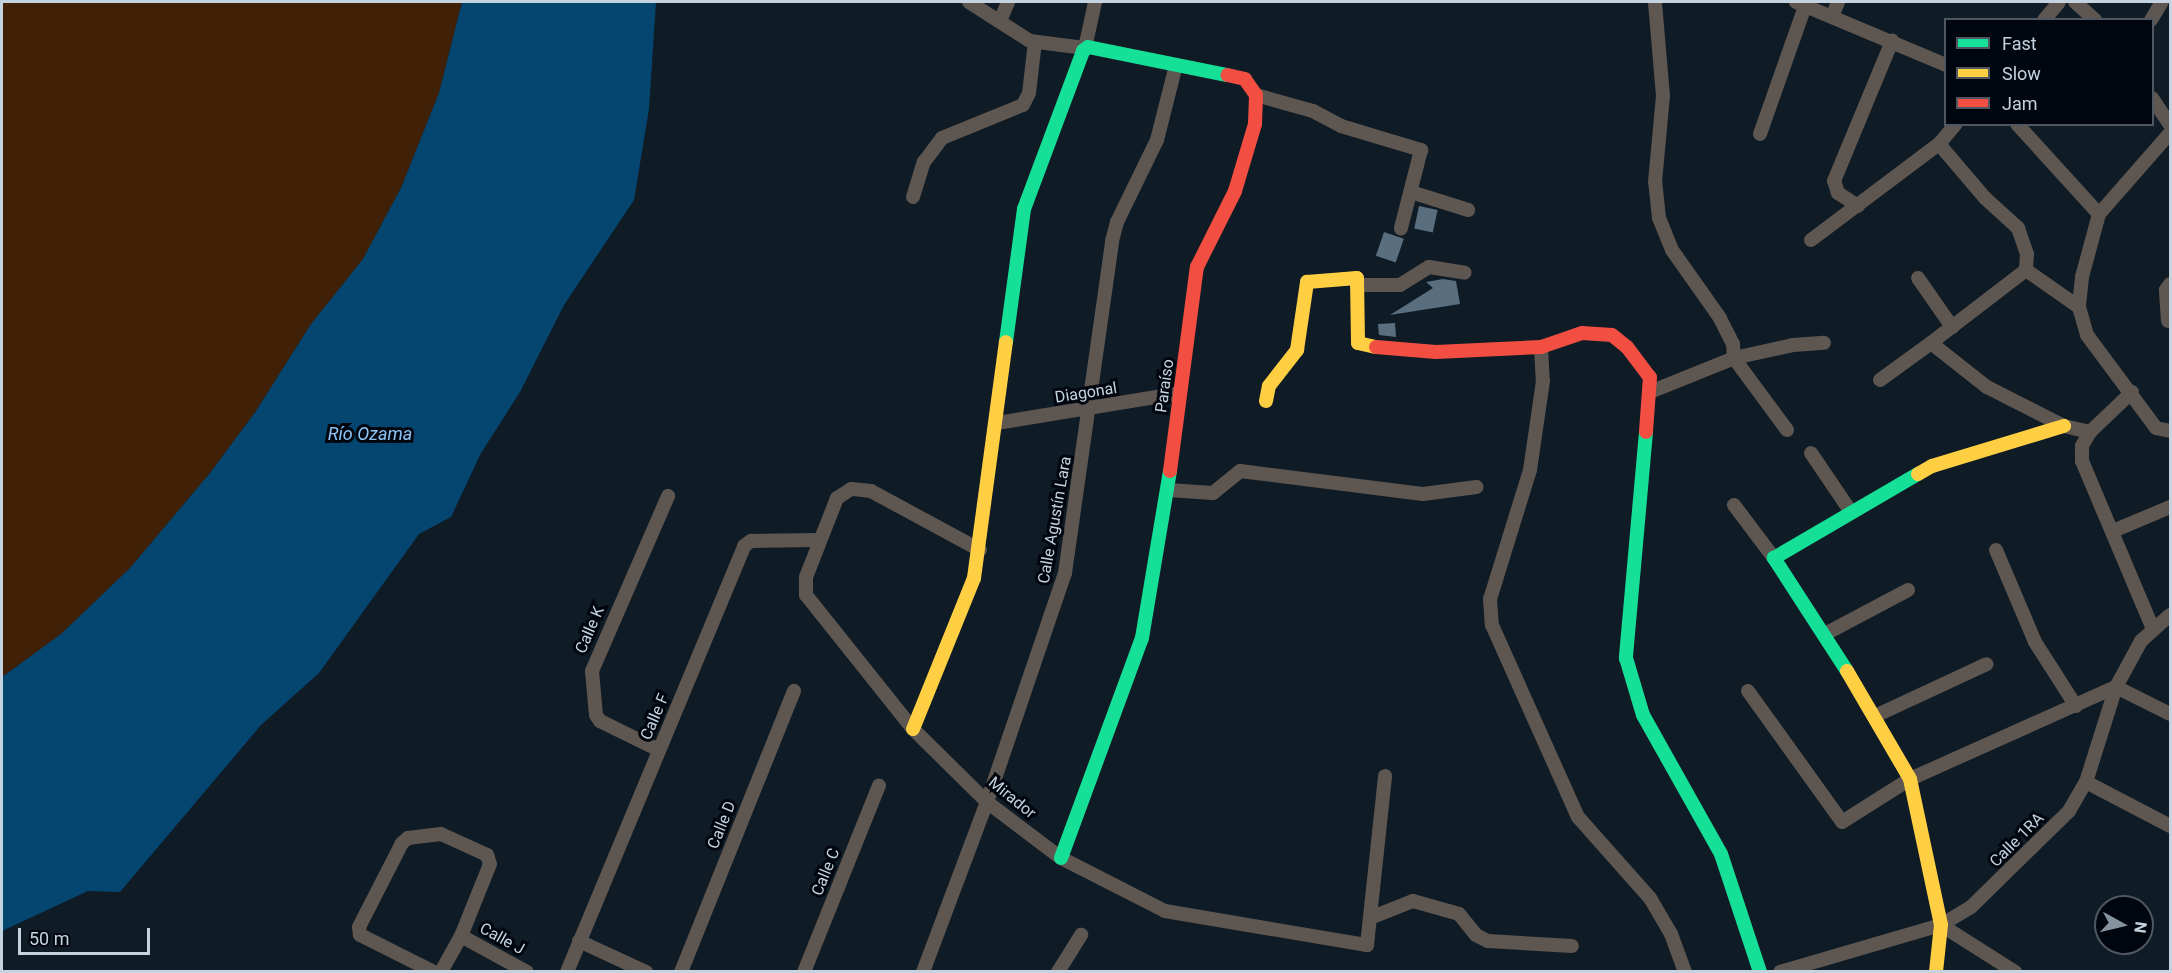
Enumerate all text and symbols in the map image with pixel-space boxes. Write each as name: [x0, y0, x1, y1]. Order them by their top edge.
legend: [1944, 18, 2154, 126]
text: Fast: [2002, 33, 2037, 54]
text: Slow: [2002, 63, 2041, 84]
text: Jam: [2002, 93, 2038, 114]
street label: Paraíso: [1152, 358, 1178, 414]
street label: Diagonal: [1054, 379, 1118, 407]
water label: Río Ozama: [328, 423, 412, 445]
street label: Calle Agustín Lara: [1034, 455, 1076, 585]
street label: Calle K: [572, 604, 608, 656]
street label: Calle F: [637, 691, 673, 743]
street label: Mirador: [984, 773, 1040, 823]
street label: Calle D: [704, 798, 740, 852]
street label: Calle 1RA: [1986, 809, 2048, 871]
street label: Calle C: [808, 845, 844, 899]
north arrow: [2094, 895, 2154, 955]
scale bar: [21, 916, 153, 954]
street label: Calle J: [476, 919, 528, 959]
text: N: [2130, 920, 2151, 934]
text: 50 m: [29, 928, 69, 949]

